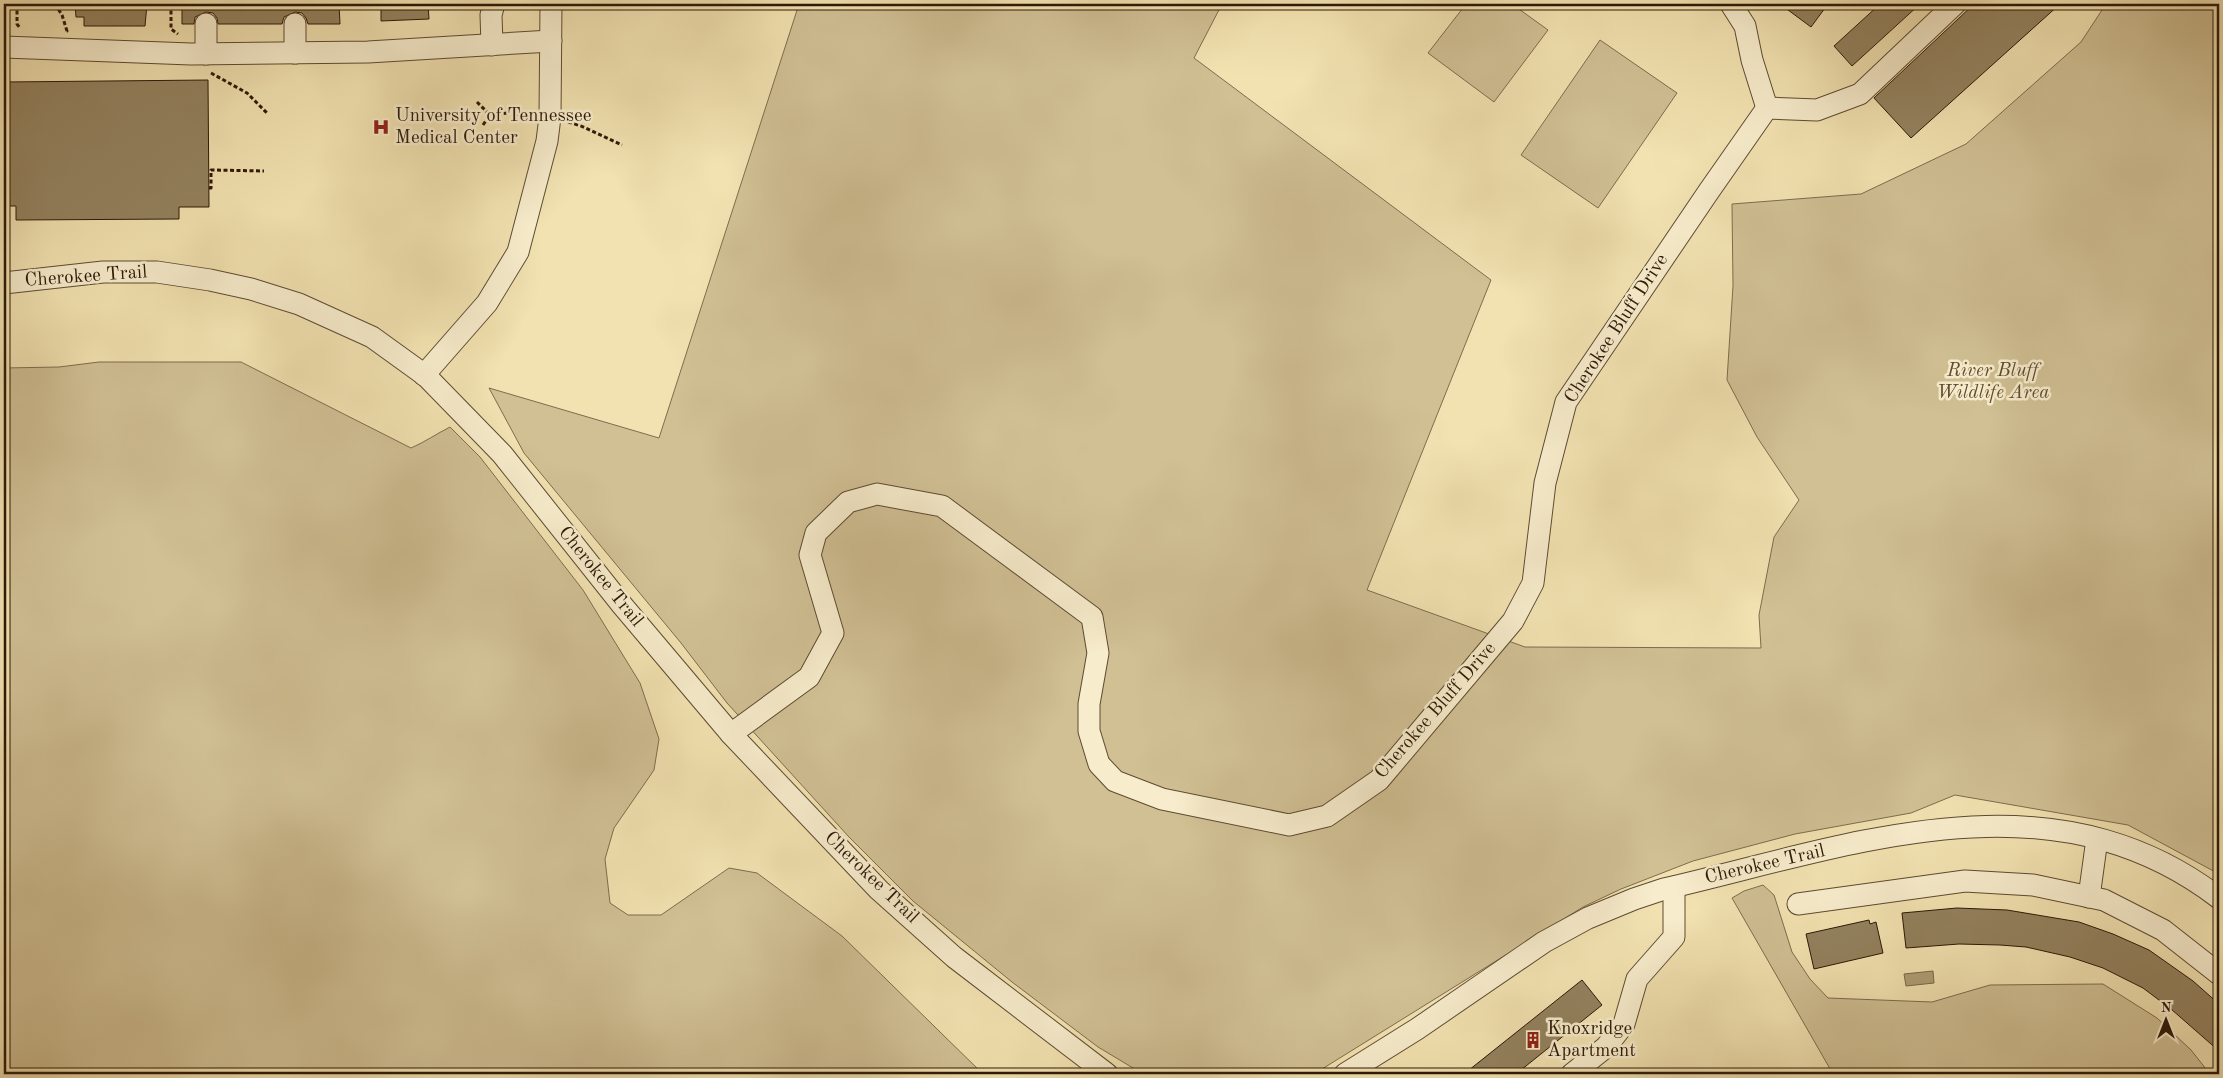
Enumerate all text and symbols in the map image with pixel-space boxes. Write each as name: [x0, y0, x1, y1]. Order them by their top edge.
place label: University of Tennessee Medical Center: [395, 107, 592, 148]
hospital icon: University of Tennessee Medical Center: [371, 117, 391, 137]
street label: Cherokee Bluff Drive: [1562, 251, 1672, 407]
street label: Cherokee Trail: [24, 263, 148, 291]
park label: River Bluff Wildlife Area: [1937, 362, 2049, 403]
street label: Cherokee Trail: [554, 523, 646, 631]
street label: Cherokee Bluff Drive: [1372, 639, 1500, 783]
street label: Cherokee Trail: [820, 829, 922, 927]
street label: Cherokee Trail: [1703, 842, 1827, 888]
north arrow: [2140, 996, 2190, 1046]
text: N: [2161, 1001, 2172, 1015]
place label: Knoxridge Apartment: [1547, 1020, 1636, 1061]
building icon: Knoxridge Apartment: [1523, 1030, 1543, 1050]

